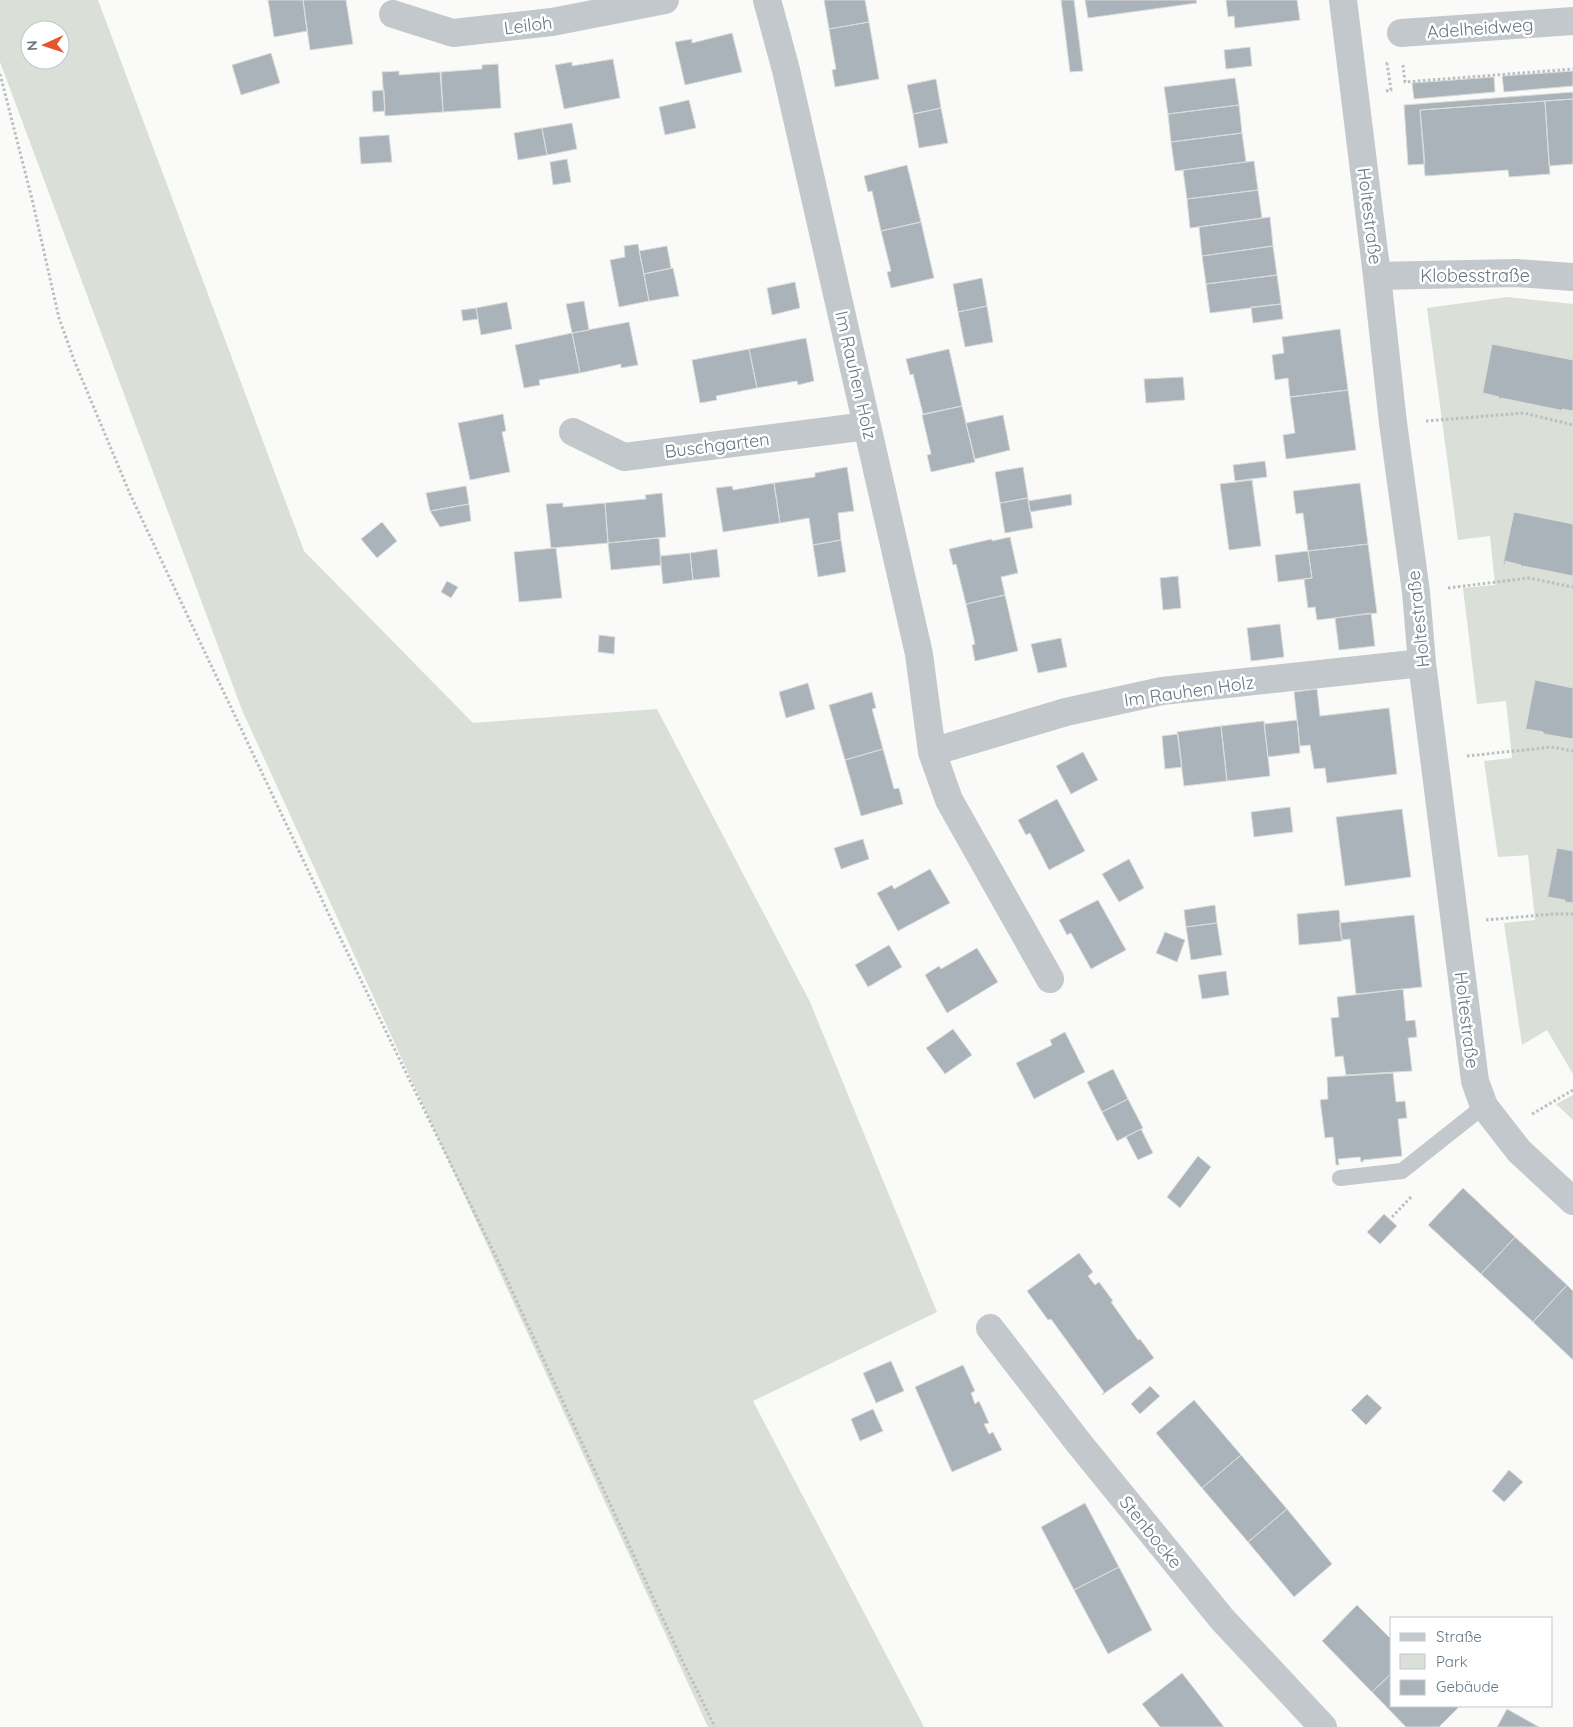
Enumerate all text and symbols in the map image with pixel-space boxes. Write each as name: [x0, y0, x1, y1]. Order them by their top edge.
street label: Leiloh: [502, 11, 554, 39]
street label: Adelheidweg: [1426, 13, 1534, 43]
north arrow: [20, 20, 70, 70]
text: N: [23, 40, 41, 51]
street label: Holtestraße: [1353, 166, 1387, 266]
street label: Klobesstraße: [1420, 264, 1530, 287]
street label: Im Rauhen Holz: [830, 308, 882, 442]
street label: Buschgarten: [663, 427, 771, 463]
street label: Holtestraße: [1401, 569, 1435, 669]
street label: Im Rauhen Holz: [1122, 670, 1256, 712]
street label: Holtestraße: [1450, 970, 1484, 1070]
street label: Stenbocke: [1115, 1491, 1187, 1573]
legend: [1390, 1617, 1553, 1707]
text: Straße: [1436, 1627, 1482, 1646]
text: Park: [1436, 1652, 1468, 1671]
text: Gebäude: [1436, 1677, 1499, 1696]

